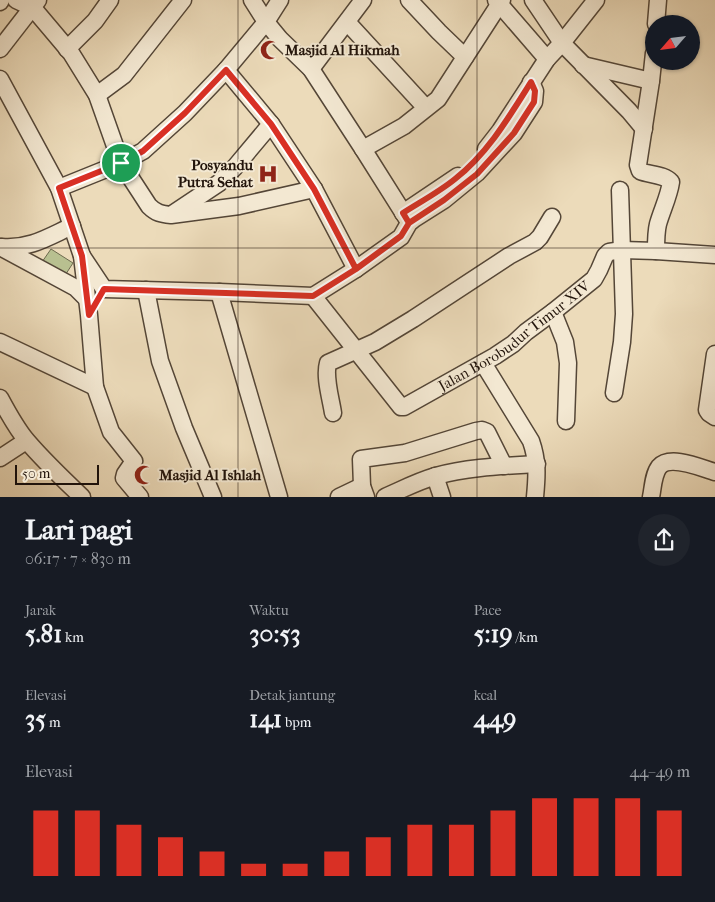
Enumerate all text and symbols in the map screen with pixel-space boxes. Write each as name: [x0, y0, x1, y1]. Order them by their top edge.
north arrow: [645, 15, 700, 70]
map controls: [645, 15, 700, 70]
mosque icon: Masjid Al Hikmah: [259, 39, 281, 61]
place label: Masjid Al Hikmah: [284, 41, 400, 59]
pin: [100, 142, 142, 184]
icon: arrive: [107, 149, 135, 177]
place label: Posyandu Putra Sehat: [178, 156, 254, 191]
hospital icon: Posyandu Putra Sehat: [257, 163, 279, 185]
street label: Jalan Borobudur Timur XIV: [434, 276, 594, 395]
scale bar: [15, 462, 99, 485]
mosque icon: Masjid Al Ishlah: [133, 464, 155, 486]
text: 50 m: [22, 465, 50, 482]
place label: Masjid Al Ishlah: [158, 466, 262, 484]
text: Lari pagi: [25, 513, 133, 546]
button: share: [638, 514, 690, 566]
text: 06:17 · 7 × 830 m: [25, 549, 131, 568]
text: Jarak: [25, 602, 56, 619]
text: Waktu: [249, 602, 289, 619]
text: Pace: [474, 602, 502, 619]
text: 5.81: [25, 619, 62, 648]
text: 30:53: [249, 619, 301, 648]
text: 5:19: [474, 619, 513, 648]
text: km: [62, 629, 84, 646]
text: /km: [513, 629, 538, 646]
text: Elevasi: [25, 687, 67, 704]
text: Detak jantung: [249, 687, 335, 704]
text: kcal: [474, 687, 497, 704]
text: 35: [25, 704, 46, 733]
text: 141: [249, 704, 282, 733]
text: 449: [474, 704, 516, 733]
text: m: [46, 714, 61, 731]
text: bpm: [282, 714, 311, 731]
text: Elevasi: [25, 762, 73, 781]
text: 44–49 m: [629, 762, 690, 781]

